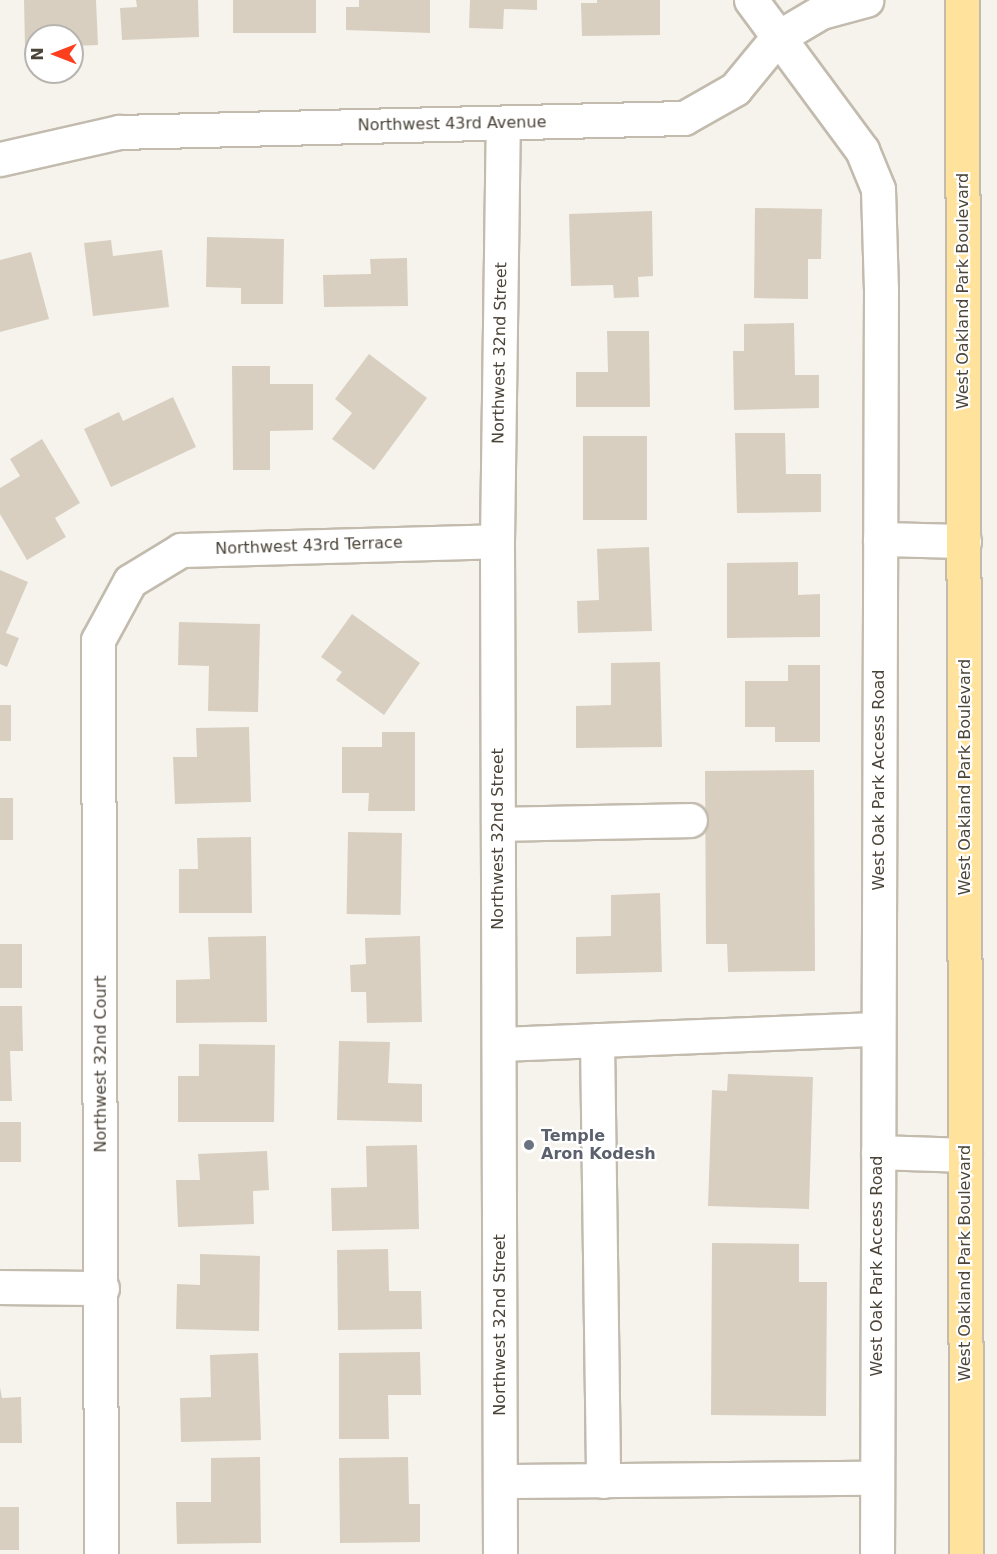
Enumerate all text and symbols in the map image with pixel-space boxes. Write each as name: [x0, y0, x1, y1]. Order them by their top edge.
north arrow: [24, 24, 84, 84]
text: N: [28, 47, 47, 61]
street label: Northwest 43rd Avenue: [357, 113, 547, 135]
street label: West Oakland Park Boulevard: [953, 173, 973, 409]
street label: Northwest 32nd Street: [489, 262, 511, 444]
street label: Northwest 43rd Terrace: [215, 533, 403, 559]
street label: West Oakland Park Boulevard: [955, 659, 975, 895]
street label: West Oak Park Access Road: [869, 670, 889, 890]
street label: Northwest 32nd Street: [488, 748, 508, 930]
street label: Northwest 32nd Court: [91, 975, 111, 1153]
place label: Temple Aron Kodesh: [541, 1126, 656, 1164]
marker: Temple Aron Kodesh: [522, 1138, 536, 1152]
street label: West Oakland Park Boulevard: [955, 1145, 975, 1381]
street label: West Oak Park Access Road: [867, 1156, 887, 1376]
street label: Northwest 32nd Street: [490, 1234, 510, 1416]

